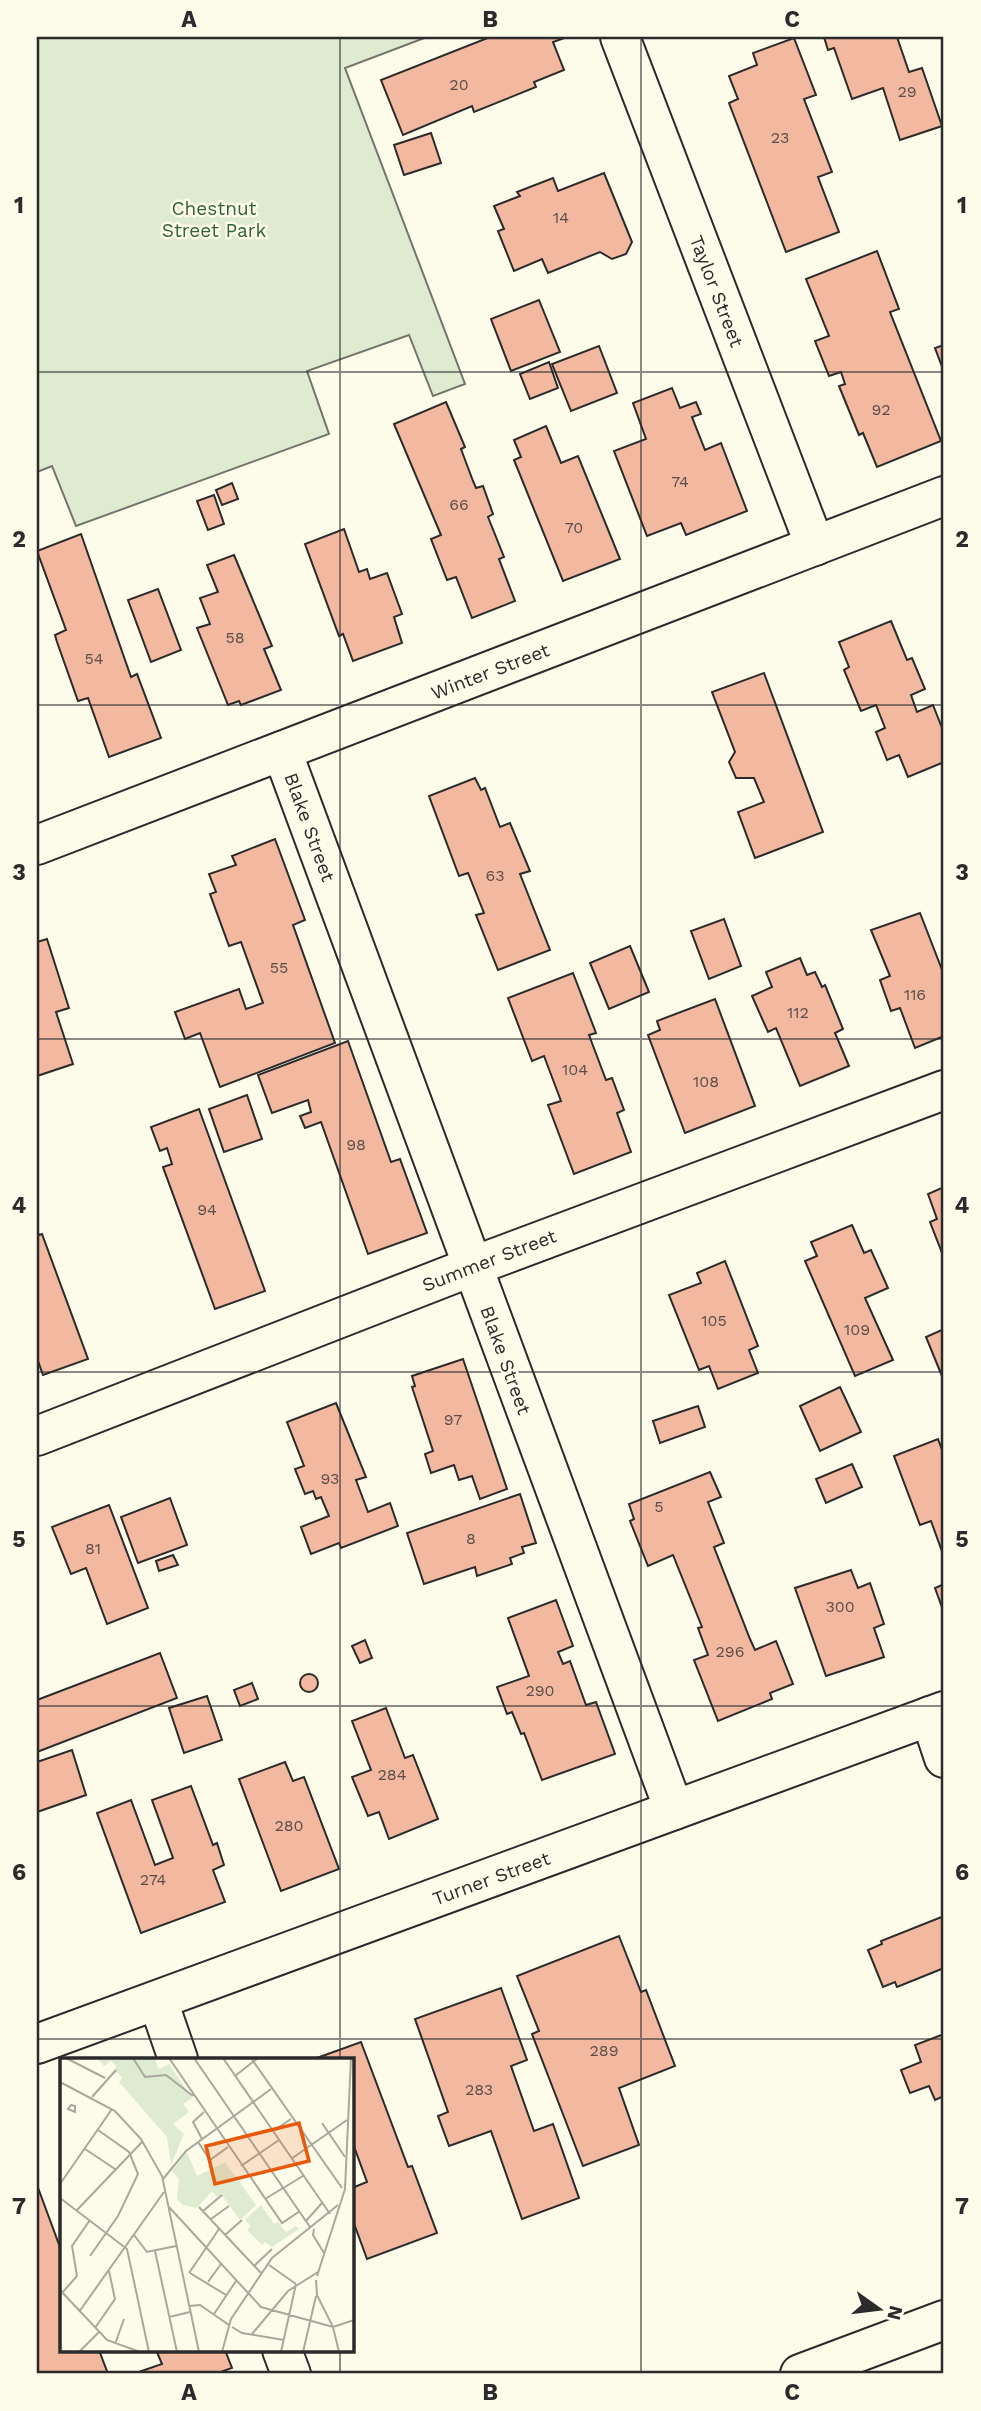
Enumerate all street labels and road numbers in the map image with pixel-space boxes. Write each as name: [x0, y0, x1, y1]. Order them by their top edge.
street label: Taylor Street: [685, 232, 748, 350]
street label: Winter Street: [428, 638, 553, 705]
street label: Blake Street: [279, 770, 340, 885]
street label: Summer Street: [419, 1224, 560, 1297]
street label: Blake Street: [475, 1303, 536, 1418]
street label: Turner Street: [429, 1847, 553, 1910]

